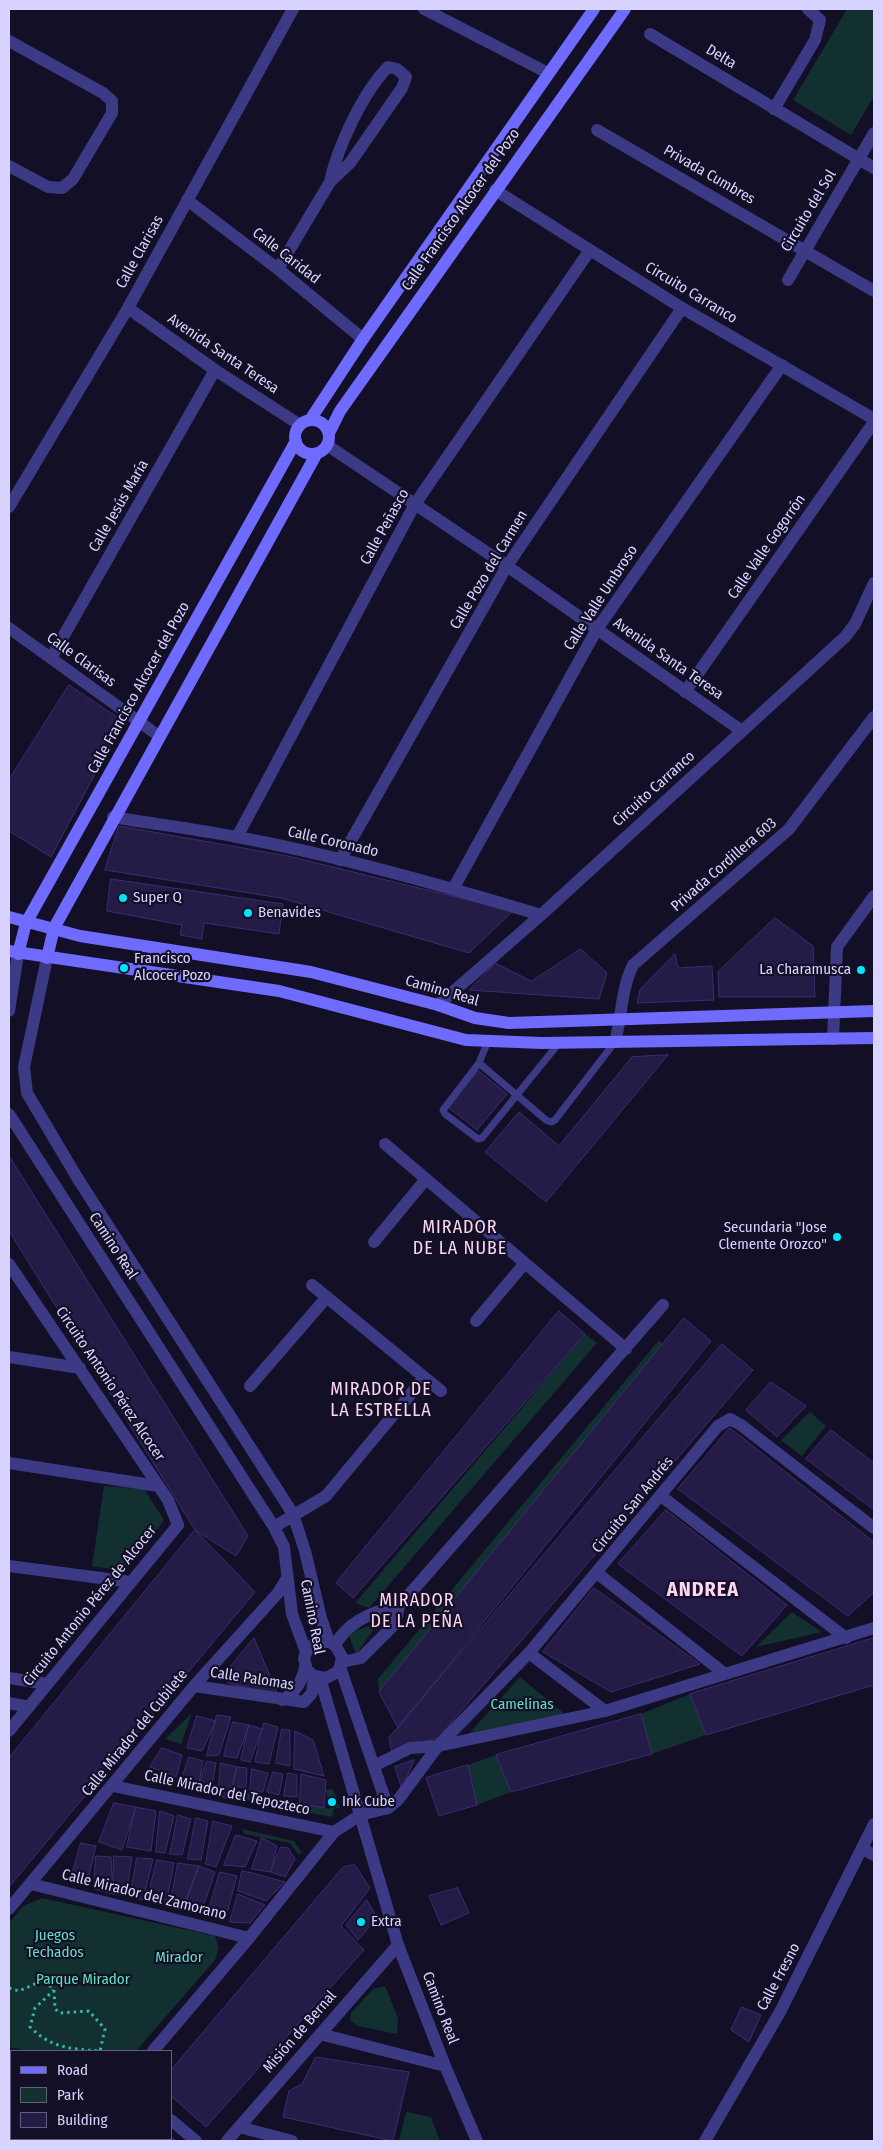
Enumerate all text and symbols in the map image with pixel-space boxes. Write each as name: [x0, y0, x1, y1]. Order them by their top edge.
street label: Delta: [703, 41, 739, 73]
street label: Calle Francisco Alcocer del Pozo: [398, 126, 524, 294]
street label: Privada Cumbres: [660, 142, 758, 208]
street label: Circuito del Sol: [777, 167, 841, 255]
street label: Calle Clarisas: [112, 212, 168, 292]
street label: Calle Caridad: [249, 224, 323, 288]
street label: Circuito Carranco: [642, 258, 740, 328]
street label: Avenida Santa Teresa: [164, 310, 282, 398]
street label: Calle Jesús María: [85, 457, 153, 555]
street label: Calle Peñasco: [357, 486, 413, 568]
street label: Calle Valle Gogorrón: [724, 491, 810, 603]
street label: Calle Pozo del Carmen: [446, 507, 532, 633]
street label: Calle Valle Umbroso: [560, 542, 642, 654]
street label: Calle Francisco Alcocer del Pozo: [84, 599, 194, 777]
street label: Avenida Santa Teresa: [609, 614, 727, 704]
street label: Calle Clarisas: [43, 629, 119, 691]
street label: Circuito Carranco: [609, 747, 699, 831]
street label: Privada Cordillera 603: [668, 814, 780, 916]
street label: Calle Coronado: [286, 823, 380, 861]
place label: Super Q: [133, 889, 182, 907]
marker: Super Q: [117, 892, 129, 904]
place label: Benavides: [258, 904, 321, 922]
marker: Benavides: [242, 907, 254, 919]
place label: Francisco Alcocer Pozo: [134, 950, 211, 985]
place label: La Charamusca: [759, 961, 851, 979]
marker: Francisco Alcocer Pozo: [118, 962, 130, 974]
marker: La Charamusca: [855, 964, 867, 976]
street label: Camino Real: [403, 972, 481, 1010]
street label: Camino Real: [85, 1209, 141, 1283]
district label: MIRADOR DE LA NUBE: [411, 1217, 509, 1260]
place label: Secundaria "Jose Clemente Orozco": [718, 1219, 827, 1254]
marker: Secundaria "Jose Clemente Orozco": [831, 1231, 843, 1243]
street label: Circuito Antonio Pérez Alcocer: [51, 1303, 169, 1465]
district label: MIRADOR DE LA ESTRELLA: [329, 1379, 433, 1422]
street label: Circuito San Andrés: [589, 1453, 677, 1557]
street label: Circuito Antonio Pérez de Alcocer: [20, 1522, 160, 1690]
street label: Camino Real: [296, 1578, 328, 1656]
district label: ANDREA: [666, 1578, 740, 1602]
district label: MIRADOR DE LA PEÑA: [369, 1590, 465, 1632]
street label: Calle Palomas: [209, 1663, 295, 1695]
street label: Calle Mirador del Cubilete: [78, 1666, 192, 1800]
park label: Camelinas: [490, 1696, 554, 1714]
street label: Calle Mirador del Tepozteco: [142, 1767, 312, 1819]
place label: Ink Cube: [342, 1793, 395, 1811]
marker: Ink Cube: [326, 1796, 338, 1808]
street label: Calle Mirador del Zamorano: [60, 1866, 228, 1924]
place label: Extra: [371, 1913, 402, 1931]
marker: Extra: [355, 1916, 367, 1928]
park label: Juegos Techados: [26, 1927, 84, 1962]
street label: Calle Fresno: [754, 1940, 804, 2014]
park label: Mirador: [155, 1949, 203, 1967]
street label: Camino Real: [418, 1969, 462, 2047]
park label: Parque Mirador: [36, 1971, 130, 1989]
street label: Misión de Bernal: [259, 1987, 341, 2077]
legend: [10, 2050, 172, 2140]
text: Road: [57, 2061, 88, 2079]
text: Park: [57, 2086, 84, 2104]
text: Building: [57, 2111, 108, 2129]

